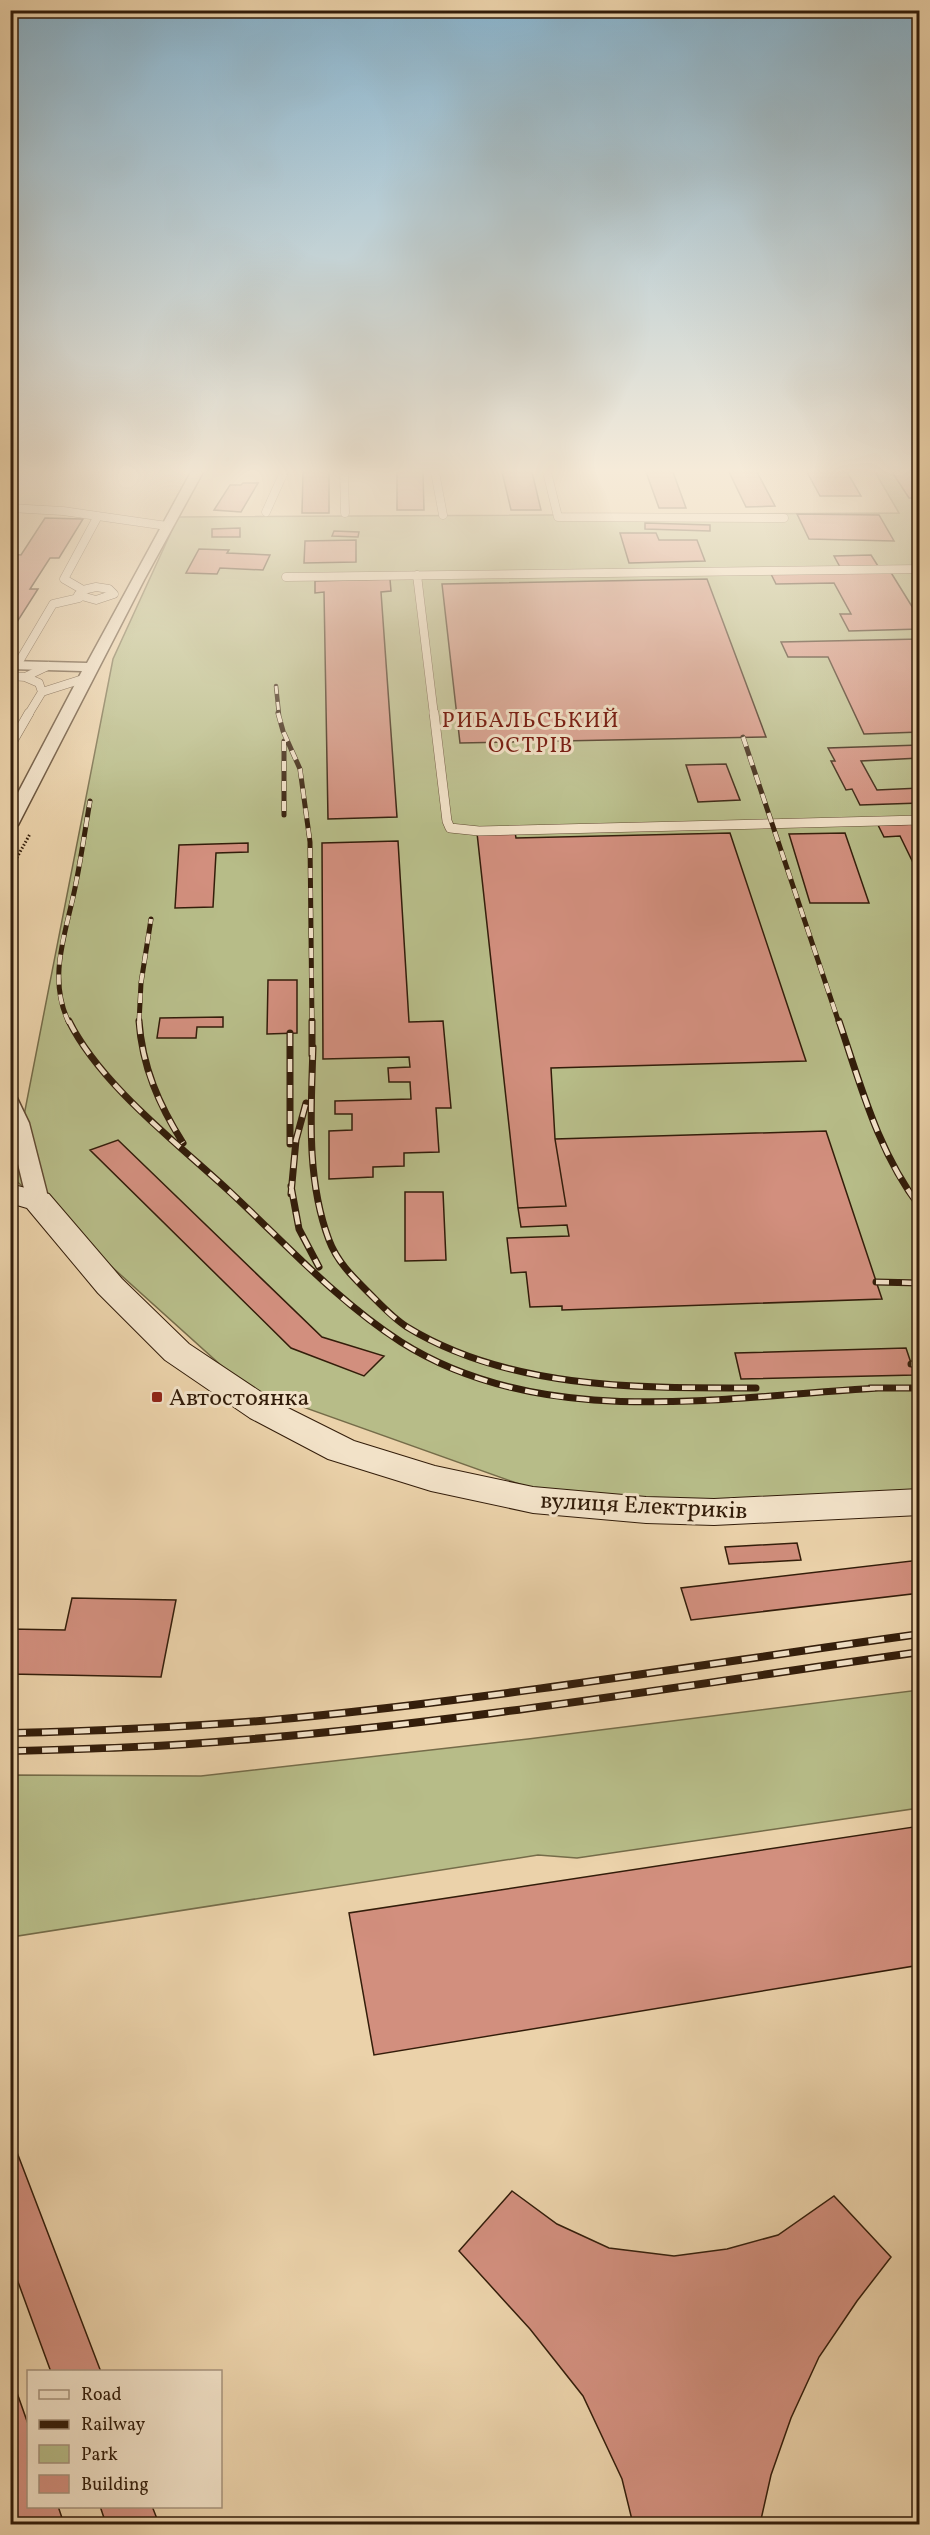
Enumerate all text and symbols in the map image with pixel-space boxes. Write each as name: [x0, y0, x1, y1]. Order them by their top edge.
district label: РИБАЛЬСЬКИЙ ОСТРІВ: [442, 706, 620, 762]
place label: Автостоянка: [169, 1382, 309, 1416]
marker: Автостоянка: [150, 1390, 164, 1404]
street label: вулиця Електриків: [539, 1485, 748, 1529]
legend: [27, 2370, 222, 2508]
text: Road: [81, 2383, 122, 2408]
text: Railway: [81, 2413, 145, 2438]
text: Park: [81, 2443, 118, 2468]
text: Building: [81, 2473, 149, 2498]

